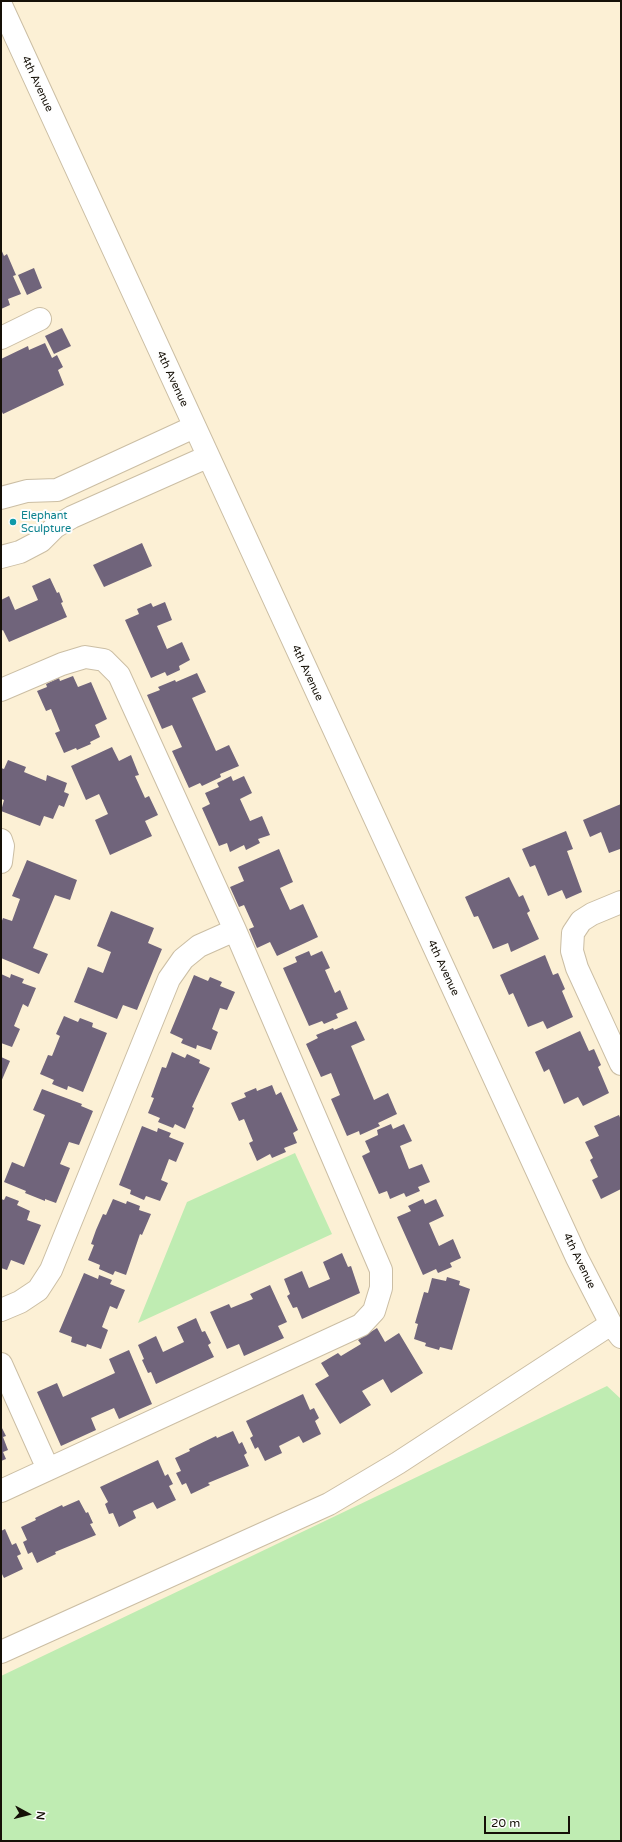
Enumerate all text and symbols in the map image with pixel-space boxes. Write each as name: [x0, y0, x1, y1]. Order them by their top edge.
street label: 4th Avenue: [18, 54, 56, 114]
street label: 4th Avenue: [153, 349, 191, 409]
place label: Elephant Sculpture: [21, 509, 71, 535]
marker: Elephant Sculpture: [8, 517, 18, 527]
street label: 4th Avenue: [288, 643, 326, 703]
street label: 4th Avenue: [424, 938, 462, 998]
street label: 4th Avenue: [560, 1231, 598, 1291]
north arrow: [8, 1794, 48, 1834]
scale bar: [486, 1808, 572, 1834]
text: N: [33, 1810, 47, 1821]
text: 20 m: [491, 1816, 520, 1830]

